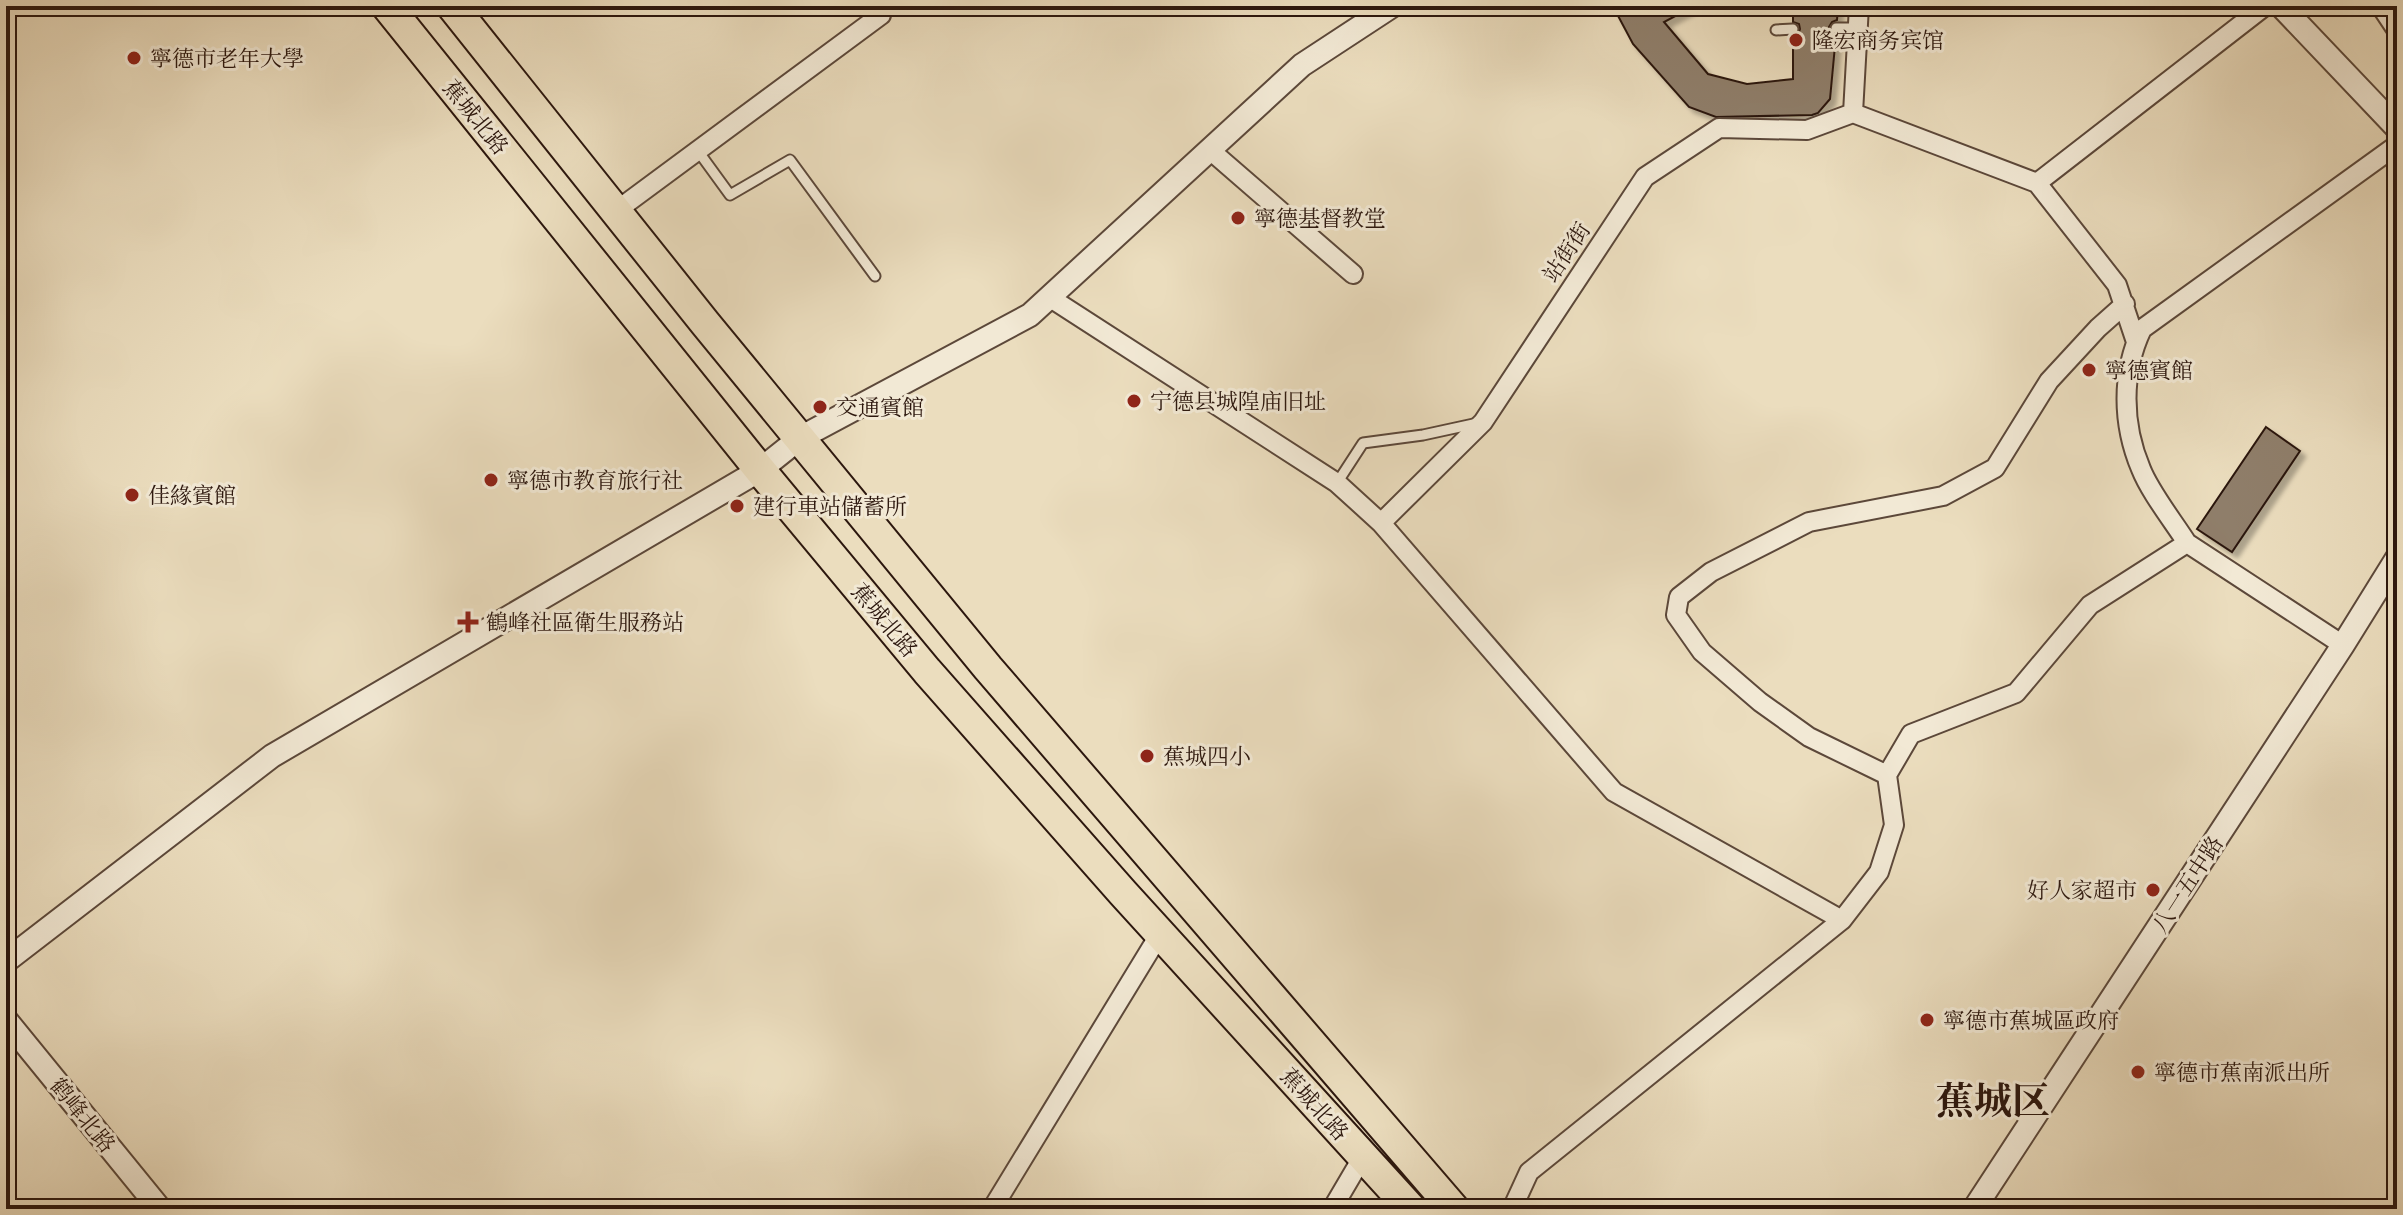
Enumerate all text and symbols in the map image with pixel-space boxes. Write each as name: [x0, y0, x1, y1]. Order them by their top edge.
place label: 隆宏商务宾馆: [1812, 28, 1944, 56]
marker: 隆宏商务宾馆: [1787, 31, 1805, 49]
place label: 寧德市老年大學: [150, 46, 304, 74]
marker: 寧德市老年大學: [125, 49, 143, 67]
street label: 蕉城北路: [436, 75, 513, 161]
place label: 寧德基督教堂: [1254, 206, 1386, 234]
marker: 寧德基督教堂: [1229, 209, 1247, 227]
street label: 站街街: [1538, 218, 1598, 288]
place label: 寧德賓館: [2105, 358, 2193, 386]
marker: 寧德賓館: [2080, 361, 2098, 379]
place label: 宁德县城隍庙旧址: [1150, 389, 1326, 417]
marker: 宁德县城隍庙旧址: [1125, 392, 1143, 410]
place label: 交通賓館: [836, 395, 924, 423]
marker: 交通賓館: [811, 398, 829, 416]
place label: 寧德市教育旅行社: [507, 468, 683, 496]
marker: 寧德市教育旅行社: [482, 471, 500, 489]
place label: 佳緣賓館: [148, 483, 236, 511]
marker: 佳緣賓館: [123, 486, 141, 504]
place label: 建行車站儲蓄所: [753, 494, 907, 522]
marker: 建行車站儲蓄所: [728, 497, 746, 515]
street label: 蕉城北路: [844, 579, 922, 664]
place label: 鶴峰社區衛生服務站: [486, 610, 684, 638]
marker: 鶴峰社區衛生服務站: [457, 611, 479, 633]
place label: 蕉城四小: [1163, 744, 1251, 772]
marker: 蕉城四小: [1138, 747, 1156, 765]
street label: 八一五中路: [2147, 831, 2230, 939]
place label: 好人家超市: [2027, 878, 2137, 906]
marker: 好人家超市: [2144, 881, 2162, 899]
place label: 寧德市蕉城區政府: [1943, 1008, 2119, 1036]
marker: 寧德市蕉城區政府: [1918, 1011, 1936, 1029]
place label: 寧德市蕉南派出所: [2154, 1060, 2330, 1088]
street label: 蕉城北路: [1274, 1063, 1353, 1147]
marker: 寧德市蕉南派出所: [2129, 1063, 2147, 1081]
street label: 鹤峰北路: [43, 1073, 120, 1159]
district label: 蕉城区: [1936, 1080, 2050, 1128]

